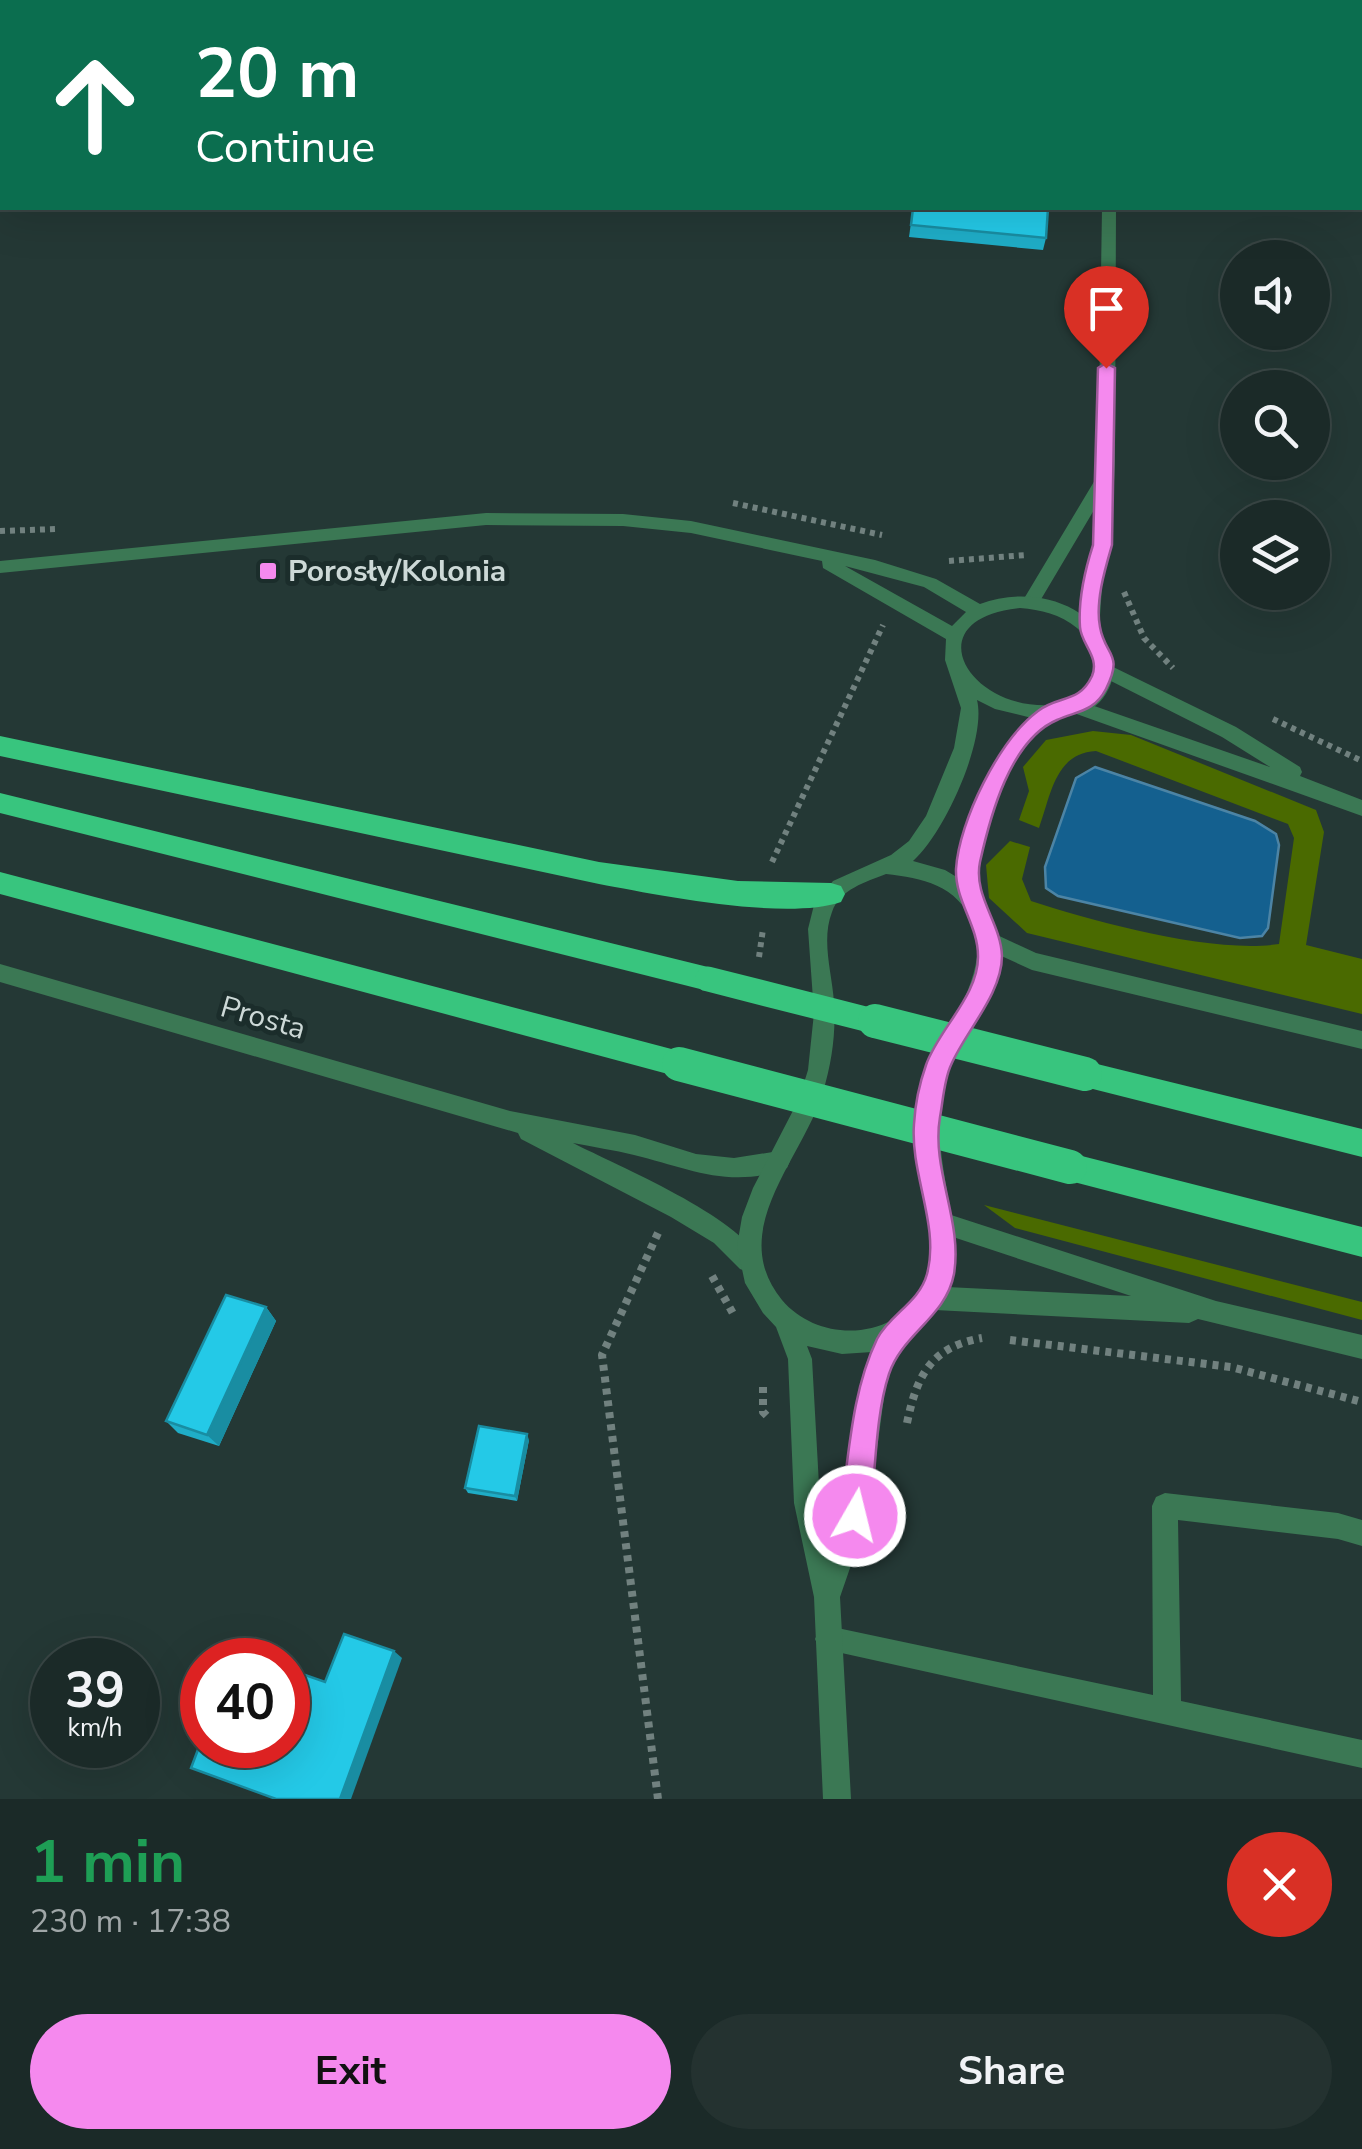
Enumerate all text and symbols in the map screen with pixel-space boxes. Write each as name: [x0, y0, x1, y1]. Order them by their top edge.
text: 20 m: [195, 26, 359, 122]
icon: ahead: [30, 40, 160, 170]
text: Continue: [195, 117, 375, 178]
map controls: [1220, 240, 1330, 610]
button: sound: [1220, 240, 1330, 350]
pin: [1064, 266, 1149, 369]
icon: arrive: [1079, 281, 1134, 336]
button: search: [1220, 370, 1330, 480]
button: layers: [1220, 500, 1330, 610]
place label: Porosły/Kolonia: [288, 551, 506, 592]
marker: Porosły/Kolonia: [257, 560, 279, 582]
street label: Prosta: [216, 986, 310, 1050]
position arrow: [803, 1464, 907, 1568]
speed limit sign: 40: [180, 1638, 310, 1768]
text: 39: [65, 1656, 125, 1725]
text: km/h: [67, 1711, 123, 1745]
text: 1 min: [30, 1821, 185, 1903]
button: close: [1227, 1832, 1332, 1937]
text: 230 m · 17:38: [30, 1900, 231, 1943]
button: Exit: [30, 2014, 671, 2129]
button: Share: [691, 2014, 1332, 2129]

